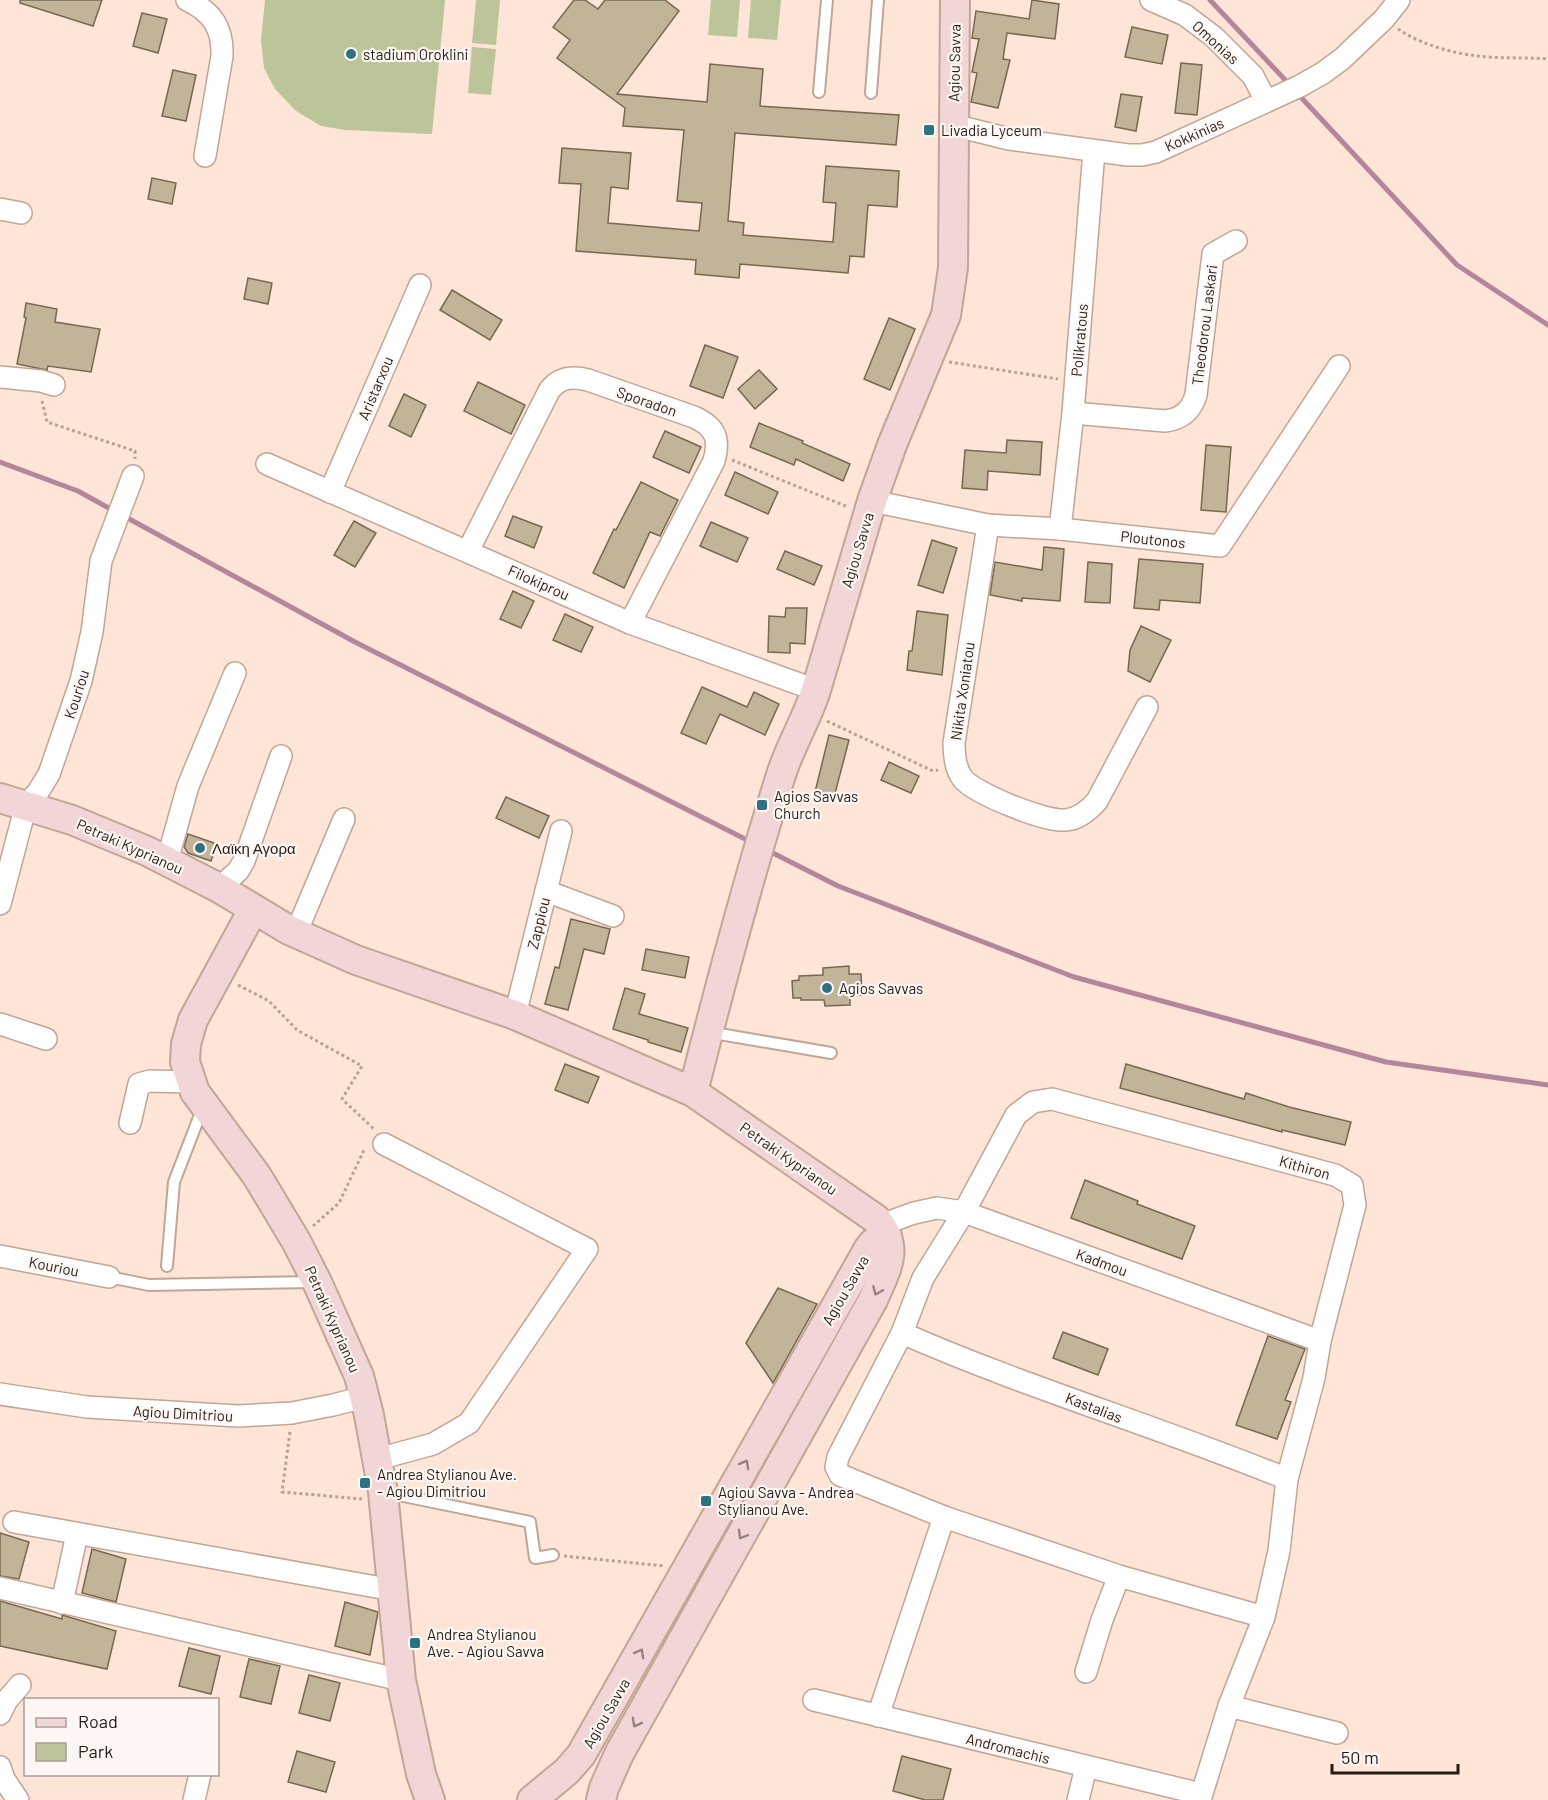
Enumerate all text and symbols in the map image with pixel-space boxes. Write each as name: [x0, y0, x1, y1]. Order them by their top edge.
street label: Omonias: [1189, 16, 1243, 68]
street label: Agiou Savva: [944, 24, 964, 102]
place label: stadium Oroklini: [363, 45, 468, 63]
marker: stadium Oroklini: [344, 47, 358, 61]
street label: Kokkinias: [1162, 113, 1226, 155]
place label: Livadia Lyceum: [941, 121, 1042, 139]
marker: Livadia Lyceum: [922, 123, 936, 137]
street label: Theodorou Laskari: [1188, 264, 1220, 386]
street label: Polikratous: [1067, 303, 1091, 377]
street label: Aristarxou: [354, 354, 396, 422]
street label: Sporadon: [614, 382, 680, 420]
street label: Agiou Savva: [837, 510, 877, 590]
street label: Ploutonos: [1120, 527, 1186, 551]
street label: Filokiprou: [506, 561, 572, 603]
street label: Nikita Xoniatou: [946, 641, 978, 741]
street label: Kouriou: [60, 667, 92, 721]
place label: Agios Savvas Church: [774, 787, 858, 822]
marker: Agios Savvas Church: [755, 798, 769, 812]
street label: Petraki Kyprianou: [74, 814, 186, 878]
place label: Λαϊκη Αγορα: [212, 839, 296, 857]
marker: Λαϊκη Αγορα: [193, 841, 207, 855]
street label: Zappiou: [523, 895, 553, 951]
place label: Agios Savvas: [839, 979, 923, 997]
marker: Agios Savvas: [820, 981, 834, 995]
street label: Petraki Kyprianou: [737, 1118, 841, 1198]
street label: Kithiron: [1278, 1151, 1332, 1183]
street label: Kadmou: [1074, 1244, 1130, 1280]
street label: Kouriou: [27, 1252, 81, 1280]
street label: Agiou Savva: [818, 1252, 872, 1328]
street label: Petraki Kyprianou: [301, 1263, 365, 1375]
one-way arrow: [872, 1285, 884, 1296]
street label: Kastalias: [1063, 1388, 1125, 1426]
street label: Agiou Dimitriou: [133, 1401, 233, 1425]
one-way arrow: [738, 1460, 750, 1471]
place label: Andrea Stylianou Ave. - Agiou Dimitriou: [377, 1465, 517, 1500]
marker: Andrea Stylianou Ave. - Agiou Dimitriou: [358, 1476, 372, 1490]
place label: Agiou Savva - Andrea Stylianou Ave.: [718, 1483, 854, 1518]
marker: Agiou Savva - Andrea Stylianou Ave.: [699, 1494, 713, 1508]
one-way arrow: [738, 1529, 749, 1539]
place label: Andrea Stylianou Ave. - Agiou Savva: [427, 1625, 544, 1660]
marker: Andrea Stylianou Ave. - Agiou Savva: [408, 1636, 422, 1650]
one-way arrow: [633, 1649, 644, 1659]
street label: Agiou Savva: [579, 1675, 633, 1751]
legend: [24, 1698, 219, 1776]
text: Road: [78, 1710, 118, 1732]
one-way arrow: [632, 1717, 643, 1727]
street label: Andromachis: [964, 1729, 1052, 1767]
scale bar: [1332, 1737, 1458, 1775]
text: Park: [78, 1740, 113, 1762]
text: 50 m: [1341, 1746, 1379, 1768]

